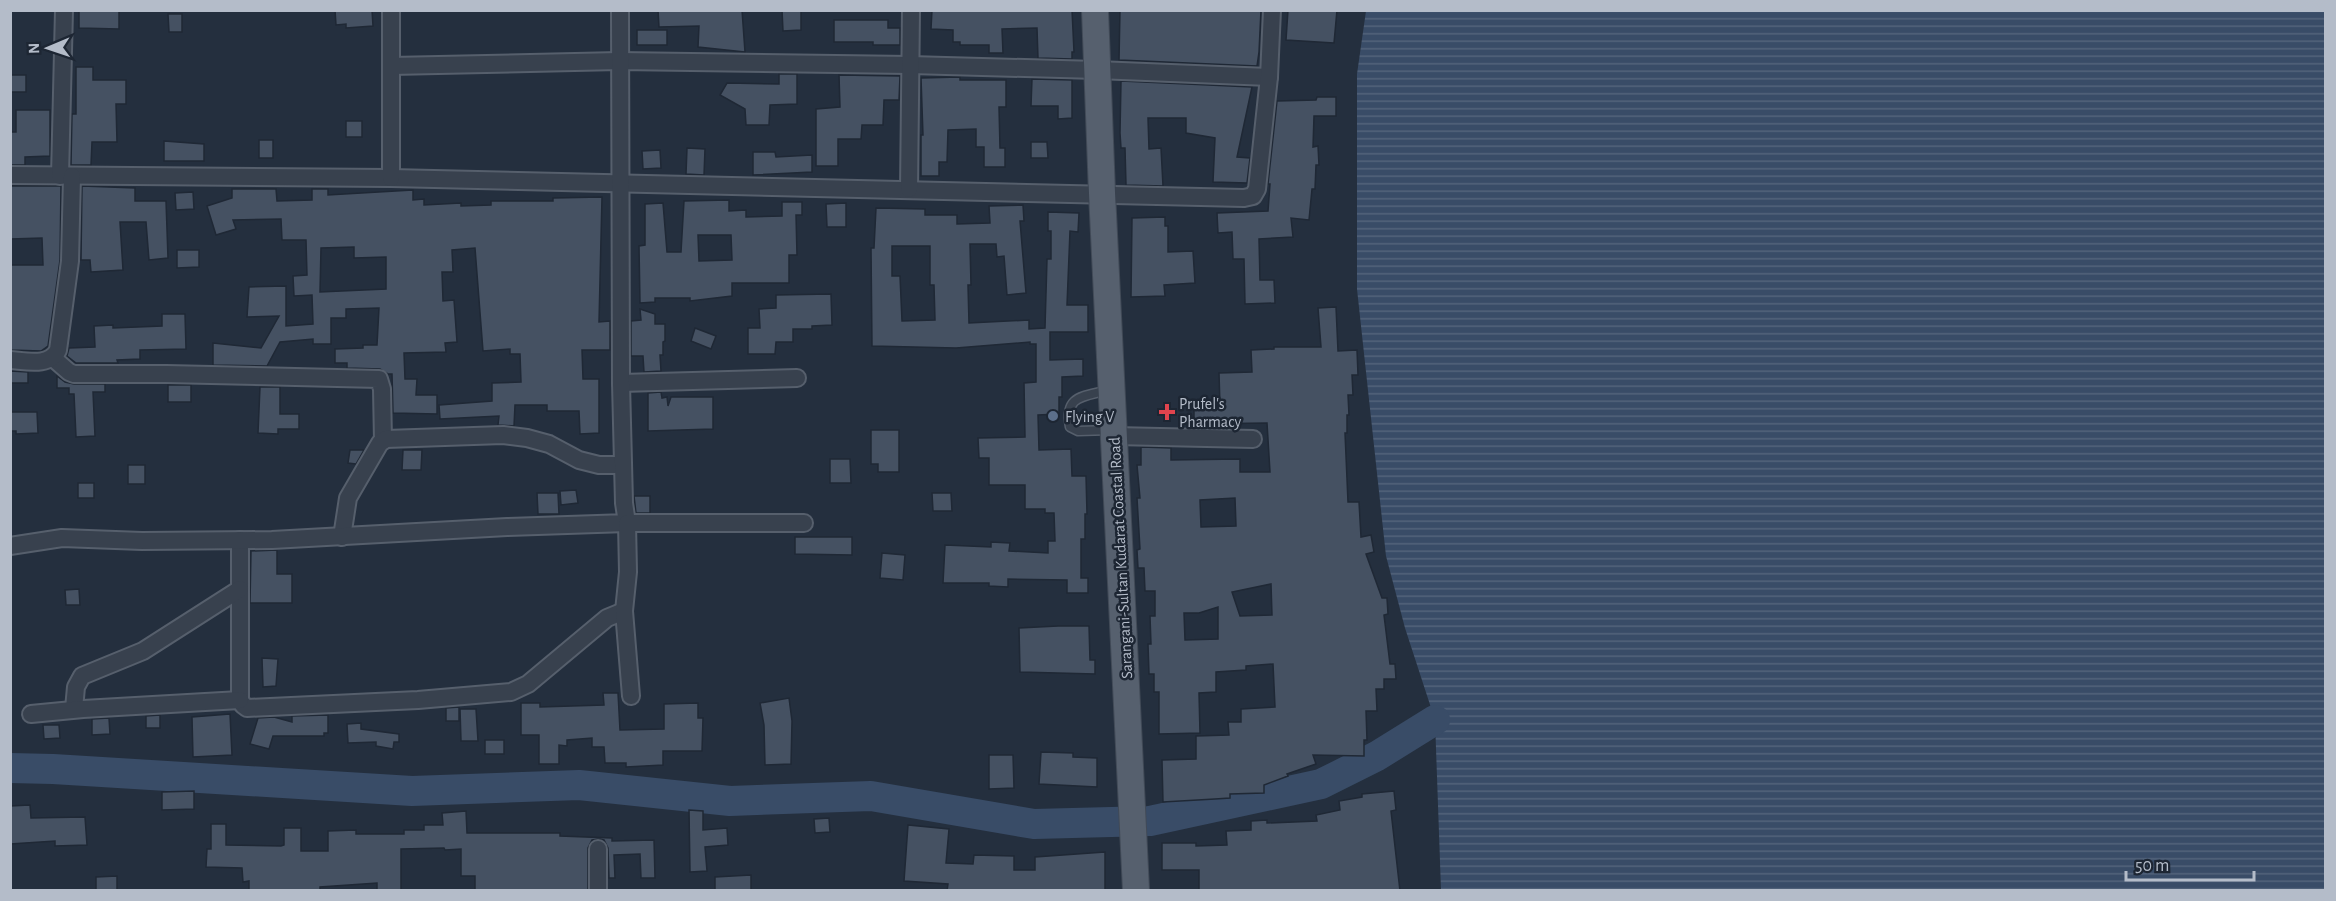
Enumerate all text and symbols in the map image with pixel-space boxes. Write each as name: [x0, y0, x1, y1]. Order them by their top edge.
north arrow: [18, 18, 78, 78]
text: N: [26, 43, 42, 54]
place label: Prufel's Pharmacy: [1179, 396, 1241, 431]
marker: Prufel's Pharmacy: [1160, 405, 1174, 419]
marker: Flying V: [1046, 409, 1060, 423]
place label: Flying V: [1065, 409, 1114, 426]
street label: Sarangani-Sultan Kudarat Coastal Road: [1107, 437, 1135, 679]
scale bar: [2126, 844, 2254, 882]
text: 50 m: [2135, 857, 2169, 875]

